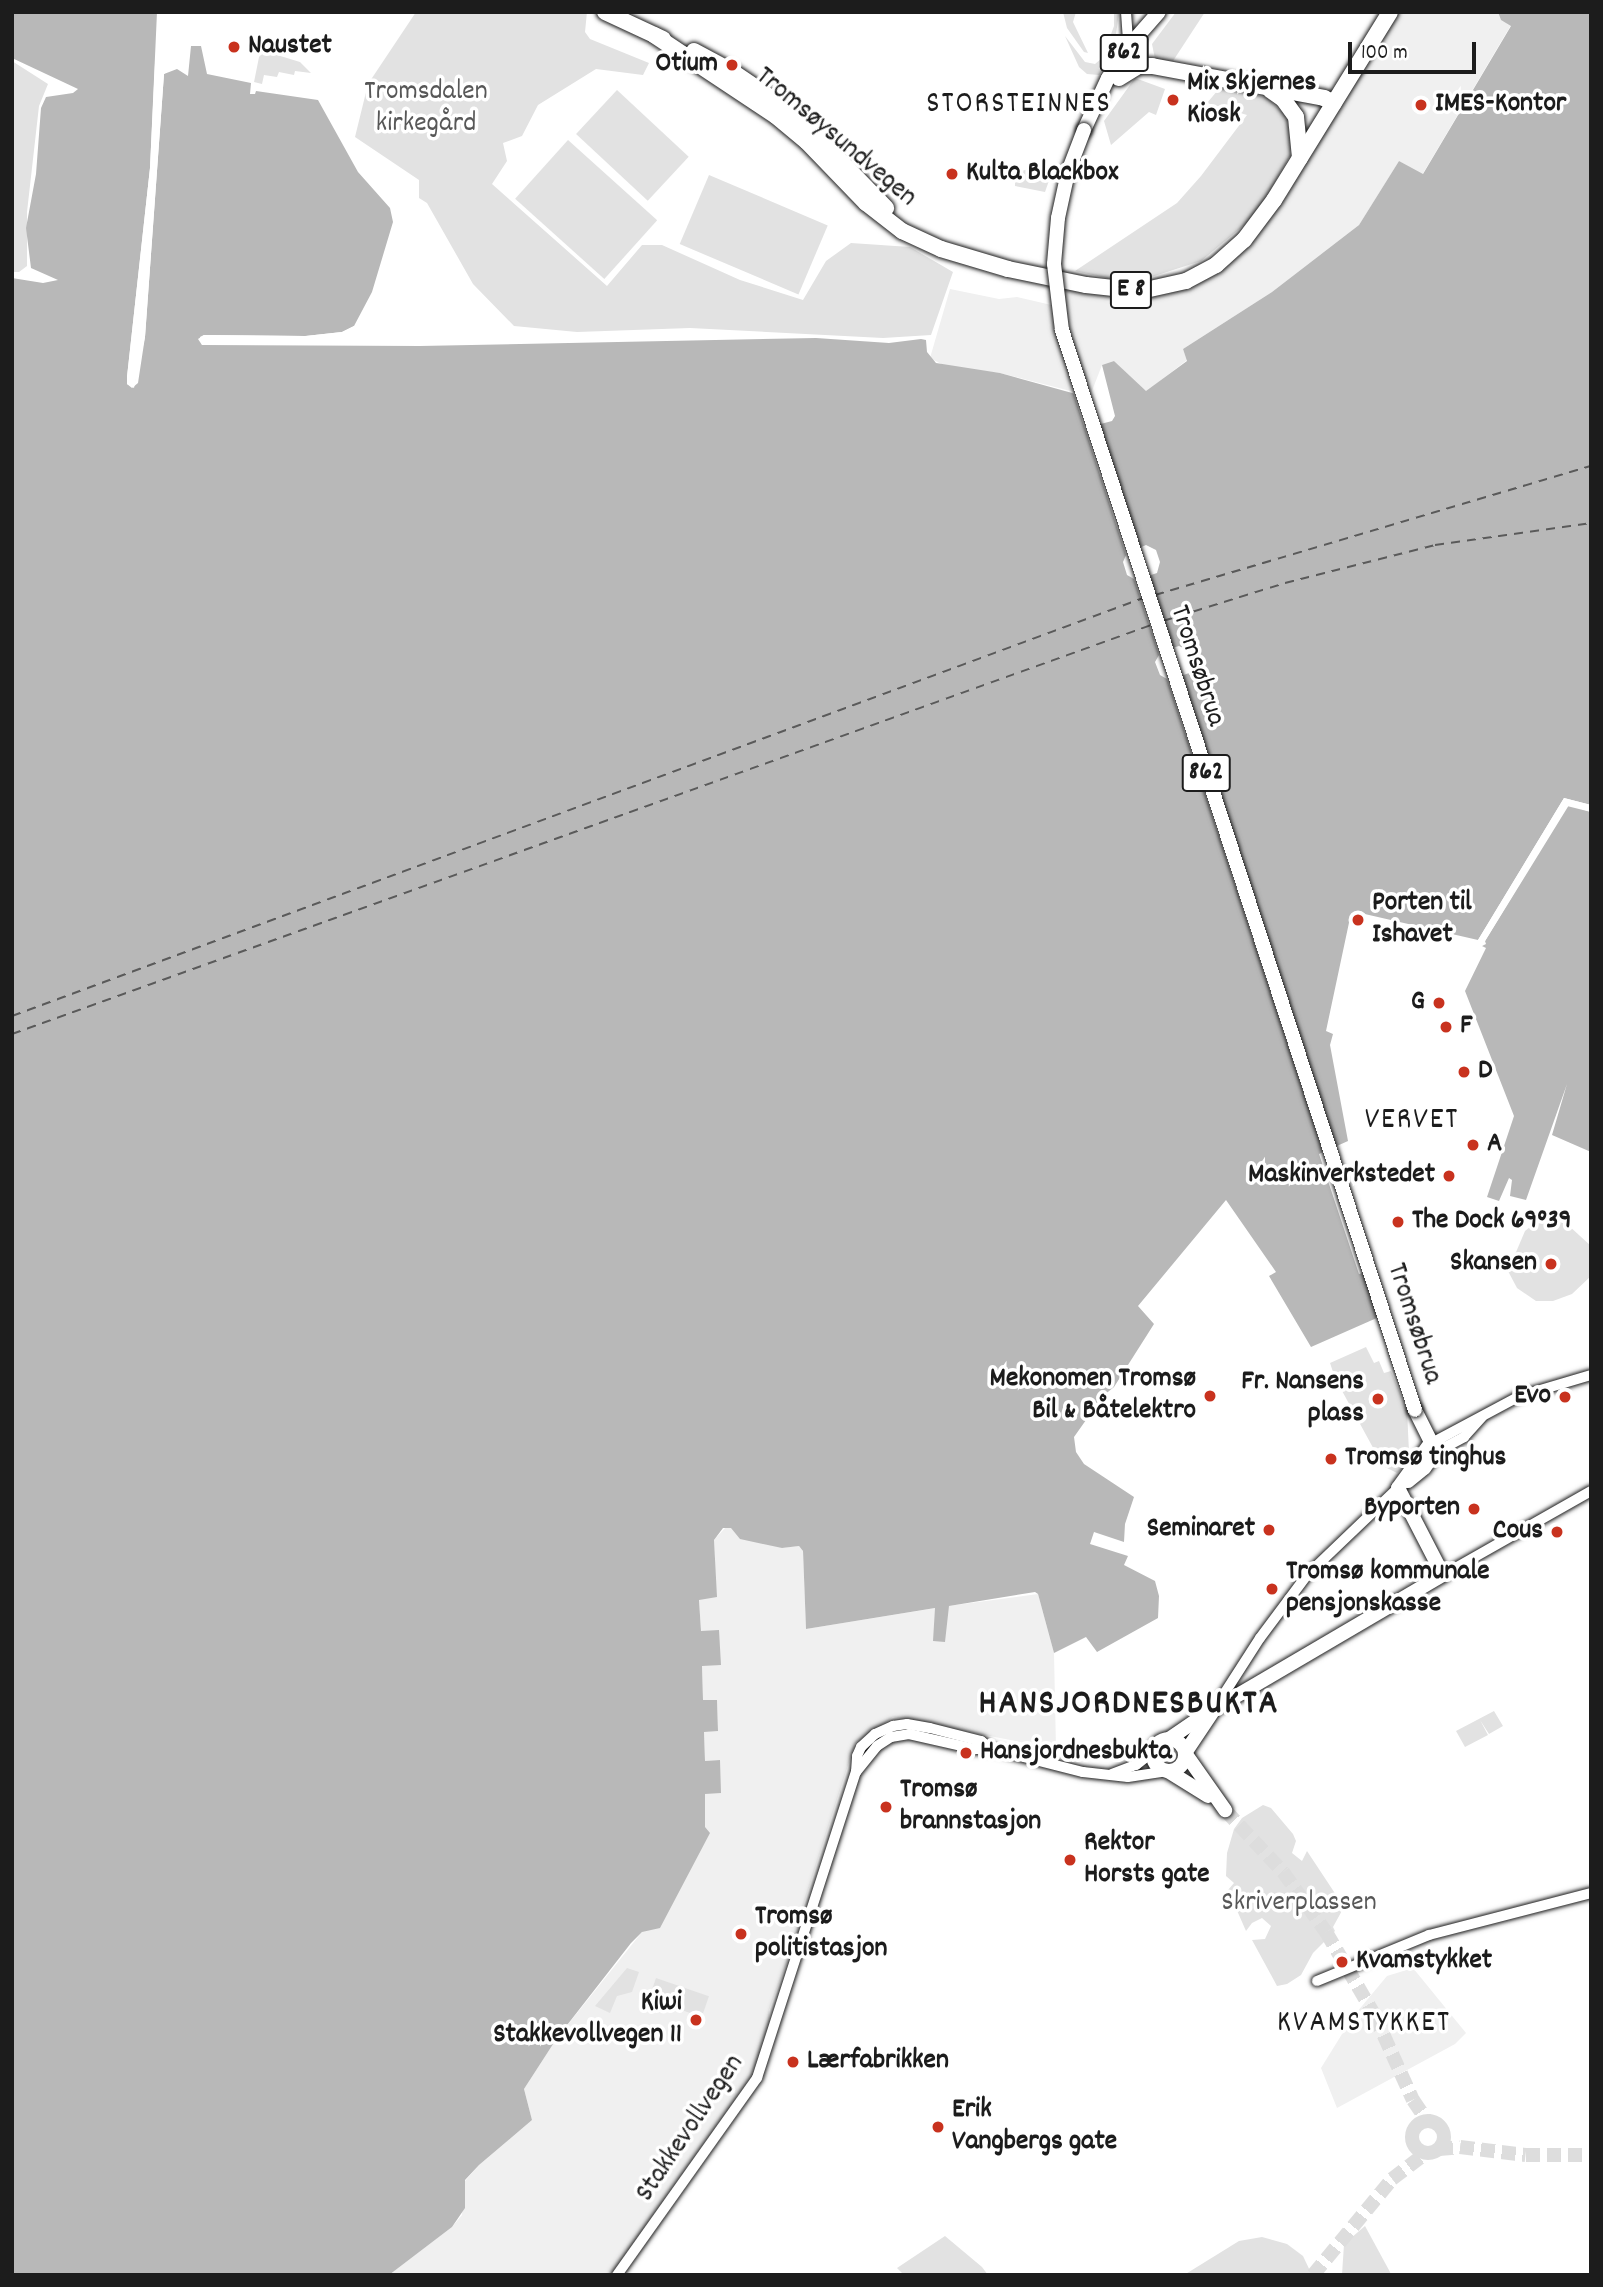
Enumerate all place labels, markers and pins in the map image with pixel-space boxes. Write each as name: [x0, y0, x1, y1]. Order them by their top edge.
place label: Naustet: [248, 30, 332, 64]
marker: Naustet: [226, 39, 242, 55]
place label: Otium: [655, 48, 718, 82]
marker: Otium: [724, 57, 740, 73]
place label: Mix Skjernes Kiosk: [1187, 67, 1316, 133]
place label: IMES-Kontor: [1435, 88, 1566, 122]
marker: Mix Skjernes Kiosk: [1165, 92, 1181, 108]
marker: IMES-Kontor: [1413, 97, 1429, 113]
place label: Kulta Blackbox: [966, 157, 1118, 191]
marker: Kulta Blackbox: [944, 166, 960, 182]
place label: Porten til Ishavet: [1372, 887, 1472, 953]
marker: Porten til Ishavet: [1350, 912, 1366, 928]
place label: G: [1411, 986, 1425, 1020]
marker: G: [1431, 995, 1447, 1011]
place label: F: [1460, 1010, 1472, 1044]
marker: F: [1438, 1019, 1454, 1035]
place label: D: [1478, 1055, 1492, 1089]
marker: D: [1456, 1064, 1472, 1080]
place label: A: [1487, 1128, 1502, 1162]
marker: A: [1465, 1137, 1481, 1153]
place label: Maskinverkstedet: [1248, 1159, 1435, 1193]
marker: Maskinverkstedet: [1441, 1168, 1457, 1184]
place label: The Dock 69°39: [1412, 1205, 1572, 1239]
marker: The Dock 69°39: [1390, 1214, 1406, 1230]
place label: Skansen: [1450, 1247, 1537, 1281]
marker: Skansen: [1543, 1256, 1559, 1272]
place label: Mekonomen Tromsø Bil & Båtelektro: [990, 1363, 1196, 1429]
place label: Fr. Nansens plass: [1241, 1366, 1364, 1432]
place label: Evo: [1514, 1380, 1551, 1414]
marker: Mekonomen Tromsø Bil & Båtelektro: [1202, 1388, 1218, 1404]
marker: Evo: [1557, 1389, 1573, 1405]
marker: Fr. Nansens plass: [1370, 1391, 1386, 1407]
place label: Tromsø tinghus: [1345, 1442, 1506, 1476]
marker: Tromsø tinghus: [1323, 1451, 1339, 1467]
place label: Byporten: [1364, 1492, 1460, 1526]
marker: Byporten: [1466, 1501, 1482, 1517]
place label: Seminaret: [1147, 1513, 1255, 1547]
place label: Cous: [1493, 1515, 1543, 1549]
marker: Seminaret: [1261, 1522, 1277, 1538]
marker: Cous: [1549, 1524, 1565, 1540]
place label: Tromsø kommunale pensjonskasse: [1286, 1556, 1489, 1622]
marker: Tromsø kommunale pensjonskasse: [1264, 1581, 1280, 1597]
place label: Hansjordnesbukta: [980, 1736, 1172, 1770]
marker: Hansjordnesbukta: [958, 1745, 974, 1761]
place label: Tromsø brannstasjon: [900, 1774, 1041, 1840]
marker: Tromsø brannstasjon: [878, 1799, 894, 1815]
place label: Rektor Horsts gate: [1084, 1827, 1210, 1893]
marker: Rektor Horsts gate: [1062, 1852, 1078, 1868]
place label: Tromsø politistasjon: [755, 1901, 887, 1967]
marker: Tromsø politistasjon: [733, 1926, 749, 1942]
place label: Kvamstykket: [1356, 1945, 1492, 1979]
marker: Kvamstykket: [1334, 1954, 1350, 1970]
place label: Kiwi Stakkevollvegen 11: [493, 1987, 682, 2053]
marker: Kiwi Stakkevollvegen 11: [688, 2012, 704, 2028]
place label: Lærfabrikken: [807, 2045, 949, 2079]
marker: Lærfabrikken: [785, 2054, 801, 2070]
place label: Erik Vangbergs gate: [952, 2094, 1117, 2160]
marker: Erik Vangbergs gate: [930, 2119, 946, 2135]

